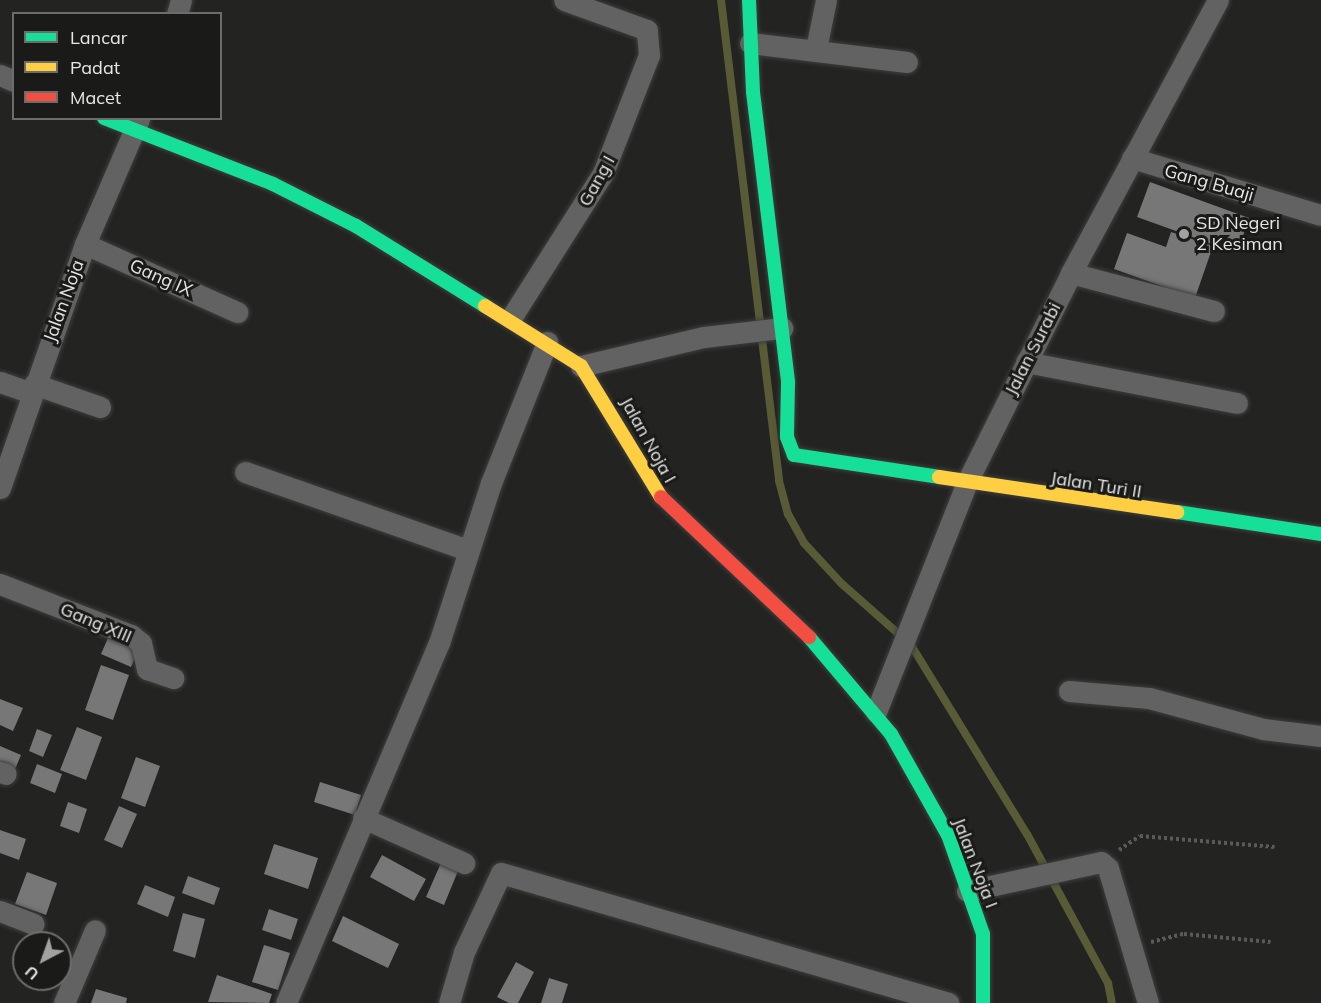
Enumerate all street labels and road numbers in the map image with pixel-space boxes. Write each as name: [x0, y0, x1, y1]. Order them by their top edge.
street label: Gang I: [574, 152, 620, 210]
street label: Gang Buaji: [1162, 160, 1256, 206]
street label: Gang IX: [126, 255, 196, 301]
street label: Jalan Noja: [39, 257, 89, 345]
street label: Jalan Surabi: [1000, 299, 1066, 399]
street label: Jalan Noja I: [615, 393, 681, 487]
street label: Jalan Turi II: [1049, 467, 1143, 503]
street label: Gang XIII: [57, 598, 135, 648]
street label: Jalan Noja I: [948, 815, 1002, 911]

